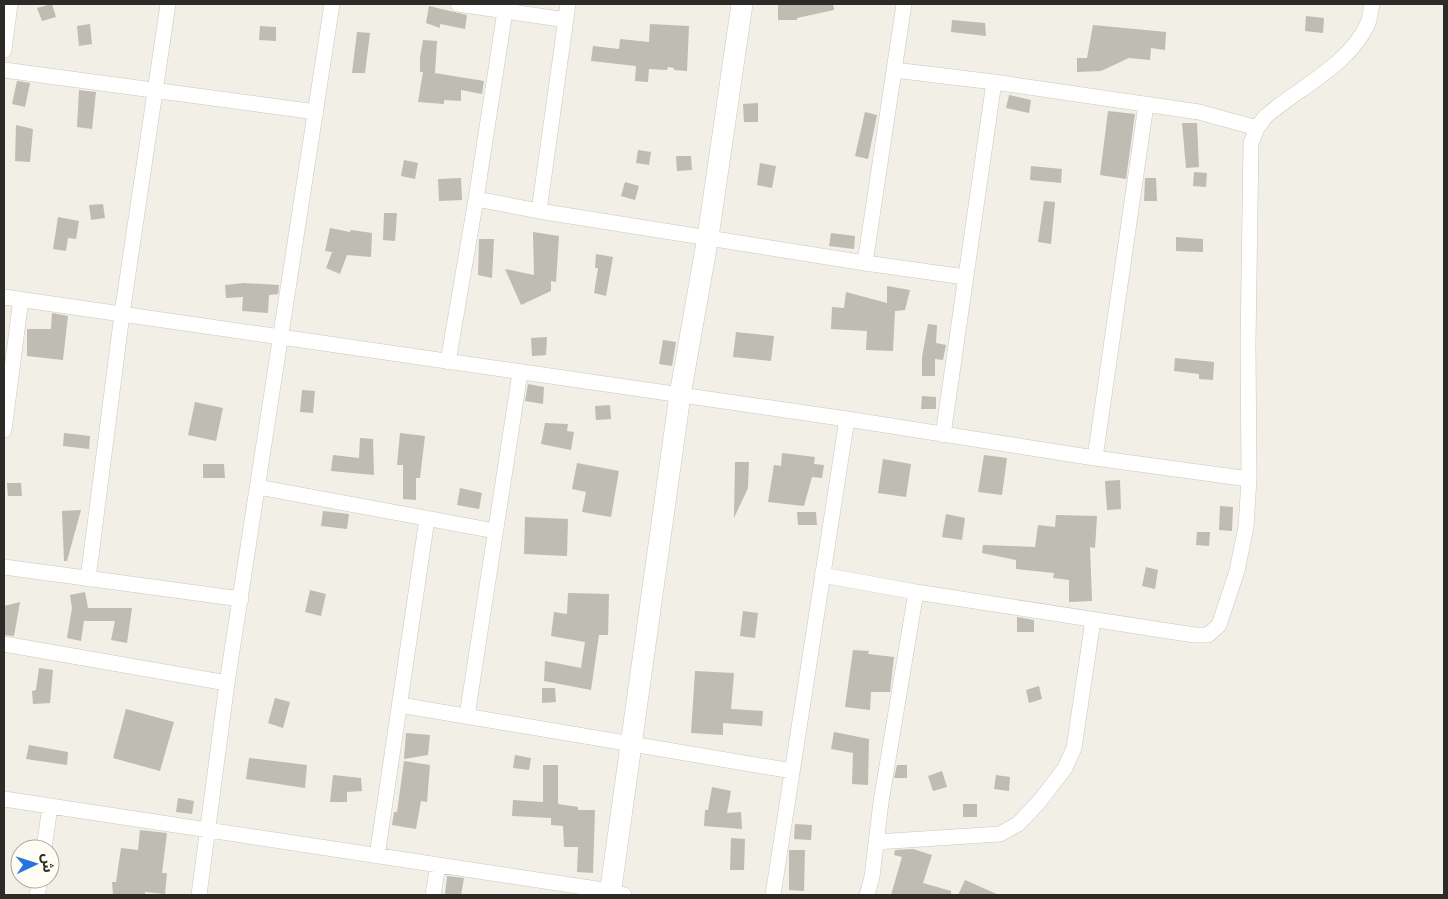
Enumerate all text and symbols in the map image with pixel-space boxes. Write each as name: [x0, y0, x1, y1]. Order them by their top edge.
north arrow: [10, 839, 60, 889]
text: ش: [39, 853, 57, 873]

